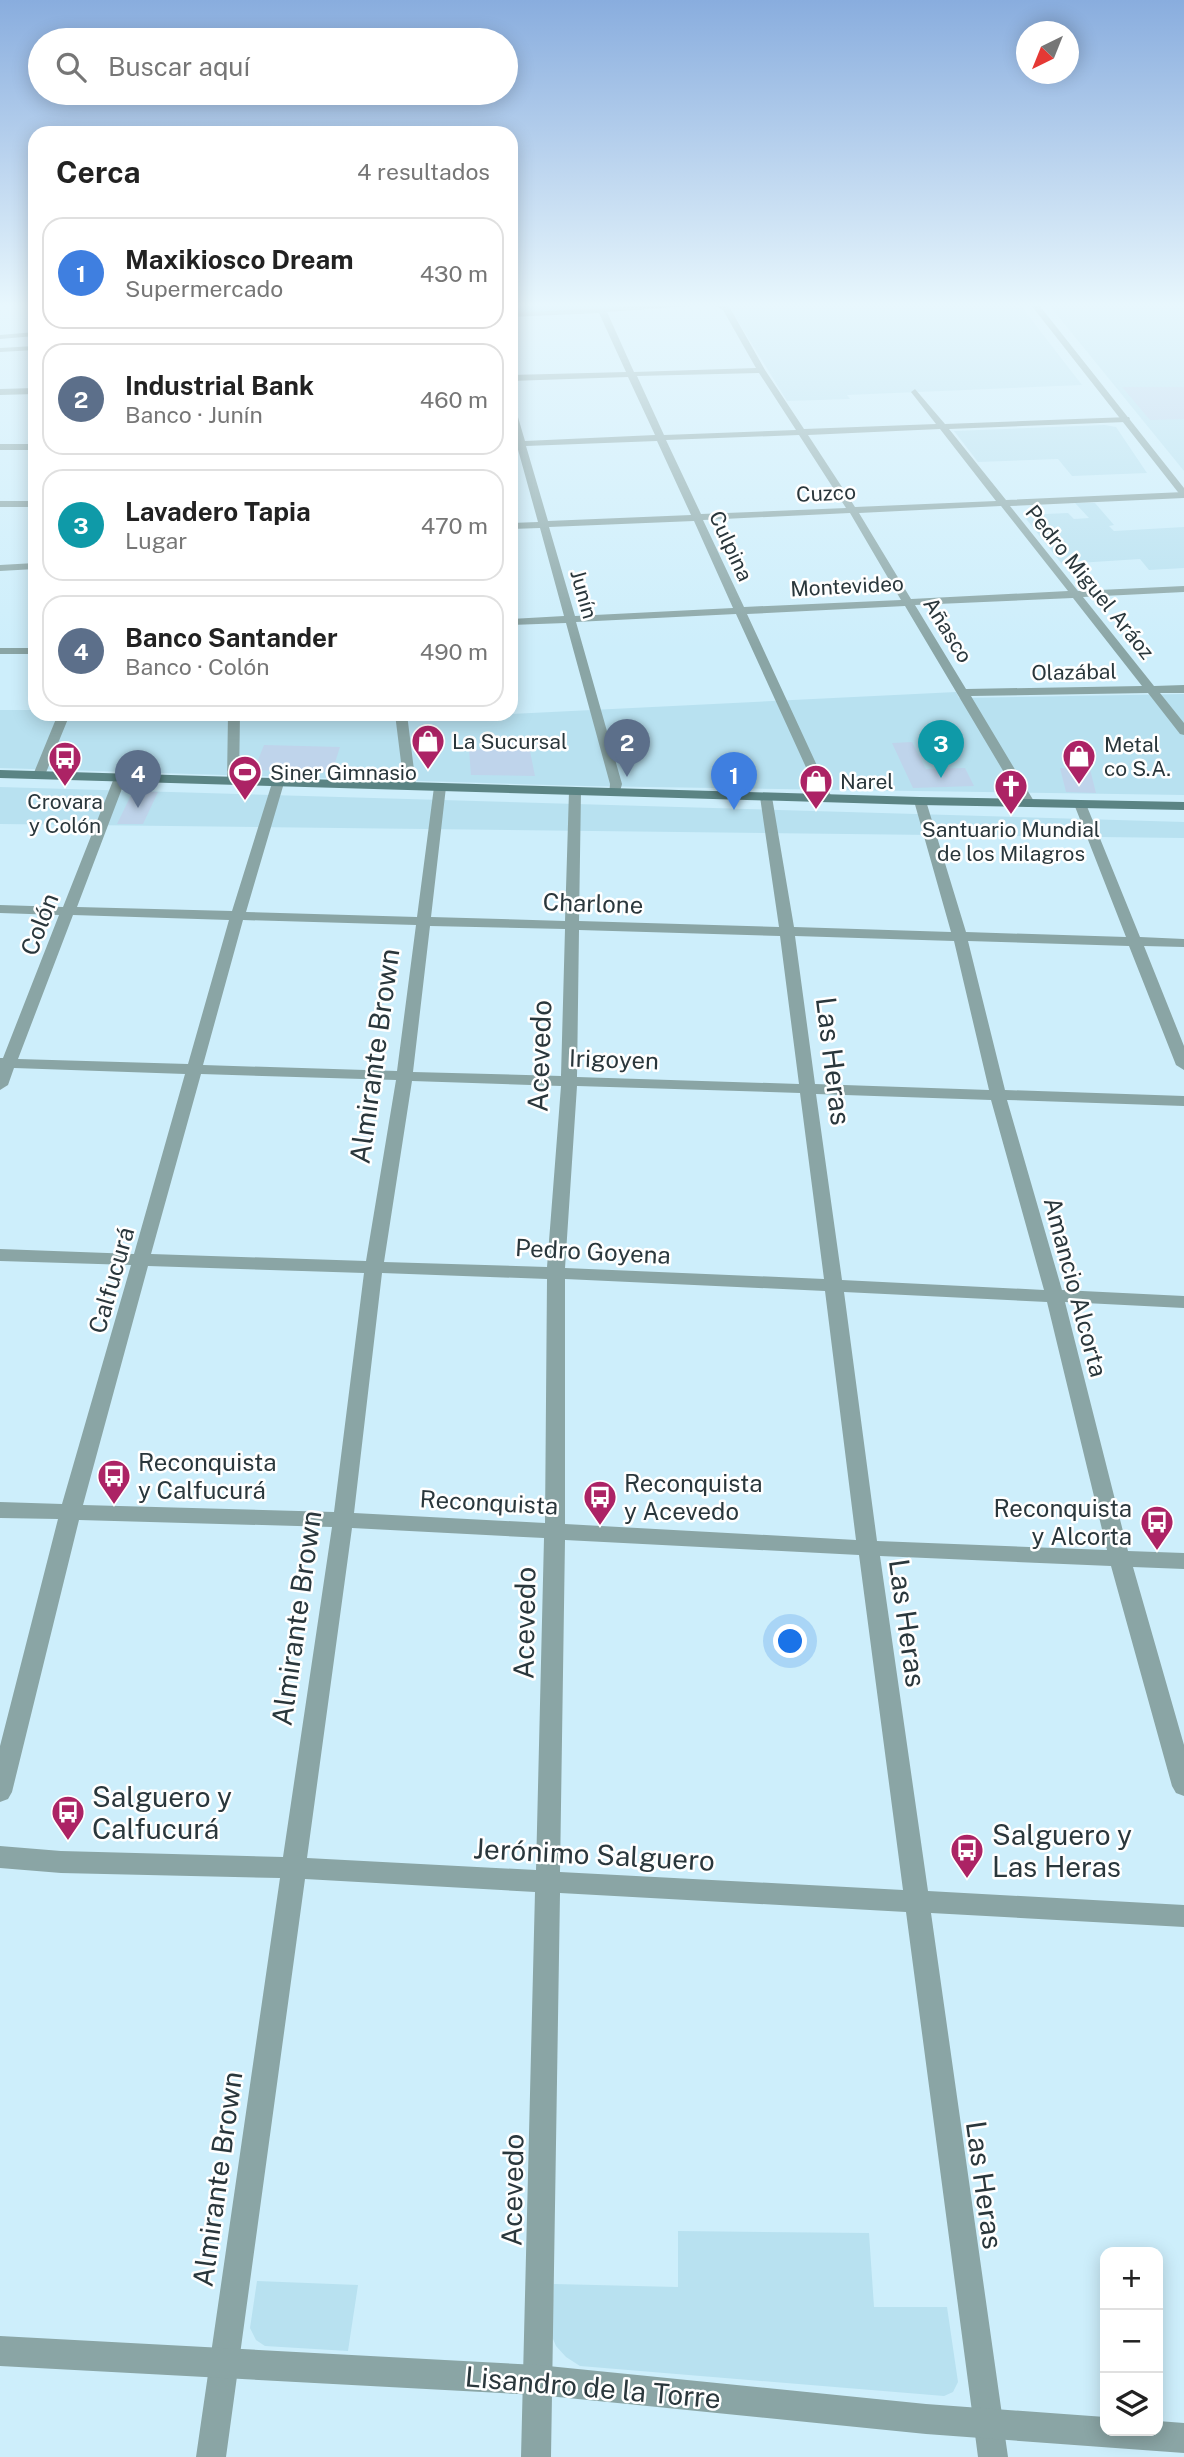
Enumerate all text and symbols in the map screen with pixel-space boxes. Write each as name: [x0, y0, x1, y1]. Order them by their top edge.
north arrow: [1016, 21, 1079, 84]
search box: [28, 28, 518, 105]
icon: search: [52, 48, 90, 86]
text: Buscar aquí: [108, 51, 250, 82]
text: Cerca: [56, 154, 141, 190]
text: 4 resultados: [357, 158, 490, 185]
text: Maxikiosco Dream: [125, 244, 354, 275]
text: 1: [76, 260, 86, 287]
text: 430 m: [420, 260, 488, 287]
text: Supermercado: [125, 275, 283, 302]
text: Industrial Bank: [125, 370, 314, 401]
text: 2: [74, 386, 88, 413]
text: 460 m: [420, 386, 488, 413]
text: Banco · Junín: [125, 401, 263, 428]
street label: Cuzco: [795, 479, 857, 507]
text: Lavadero Tapia: [125, 496, 311, 527]
street label: Pedro Miguel Aráoz: [1020, 500, 1160, 664]
street label: Culpina: [704, 507, 758, 585]
text: 3: [73, 512, 89, 539]
text: 470 m: [421, 512, 488, 539]
text: Lugar: [125, 527, 187, 554]
street label: Junín: [565, 567, 603, 621]
street label: Montevideo: [790, 571, 904, 601]
street label: Añasco: [918, 593, 978, 667]
text: Banco Santander: [125, 622, 338, 653]
text: 4: [73, 638, 89, 665]
text: 490 m: [420, 638, 488, 665]
text: Banco · Colón: [125, 653, 269, 680]
street label: Olazábal: [1031, 659, 1117, 685]
pin: 2: [604, 719, 650, 777]
pin: 3: [918, 720, 964, 778]
shop icon: La Sucursal: [409, 722, 447, 771]
place label: La Sucursal: [452, 729, 567, 754]
place label: Metal co S.A.: [1104, 732, 1171, 781]
shop icon: Metal co S.A.: [1060, 737, 1098, 786]
bus stop icon: Crovara y Colón: [46, 739, 84, 788]
pin: 4: [115, 750, 161, 808]
pin: 1: [711, 752, 757, 810]
sports icon: Siner Gimnasio: [226, 753, 264, 802]
place label: Siner Gimnasio: [270, 760, 417, 785]
shop icon: Narel: [797, 762, 835, 811]
church icon: Santuario Mundial de los Milagros: [992, 767, 1030, 816]
place label: Narel: [840, 769, 894, 794]
place label: Crovara y Colón: [27, 789, 103, 838]
place label: Santuario Mundial de los Milagros: [922, 817, 1100, 866]
street label: Charlone: [542, 887, 644, 919]
street label: Colón: [14, 889, 64, 959]
street label: Almirante Brown: [343, 946, 405, 1166]
street label: Las Heras: [810, 995, 858, 1127]
street label: Acevedo: [521, 999, 557, 1113]
street label: Irigoyen: [568, 1043, 660, 1075]
street label: Amancio Alcorta: [1039, 1194, 1113, 1380]
street label: Calfucurá: [83, 1224, 139, 1336]
street label: Pedro Goyena: [514, 1233, 672, 1269]
place label: Reconquista y Calfucurá: [138, 1448, 277, 1504]
bus stop icon: Reconquista y Calfucurá: [95, 1457, 133, 1506]
place label: Reconquista y Acevedo: [624, 1469, 763, 1525]
bus stop icon: Reconquista y Acevedo: [581, 1478, 619, 1527]
street label: Reconquista: [419, 1484, 559, 1520]
place label: Reconquista y Alcorta: [993, 1494, 1132, 1550]
bus stop icon: Reconquista y Alcorta: [1138, 1503, 1176, 1552]
street label: Almirante Brown: [265, 1508, 327, 1728]
street label: Las Heras: [883, 1557, 933, 1689]
street label: Acevedo: [507, 1566, 541, 1680]
your location: [773, 1624, 807, 1658]
place label: Salguero y Calfucurá: [92, 1780, 232, 1845]
bus stop icon: Salguero y Calfucurá: [49, 1793, 87, 1842]
place label: Salguero y Las Heras: [992, 1818, 1132, 1883]
street label: Jerónimo Salguero: [472, 1831, 716, 1877]
bus stop icon: Salguero y Las Heras: [948, 1831, 986, 1880]
street label: Almirante Brown: [186, 2069, 248, 2289]
street label: Las Heras: [960, 2119, 1010, 2251]
street label: Acevedo: [495, 2133, 529, 2247]
map controls: [1100, 2247, 1163, 2436]
button: +: [1100, 2247, 1163, 2310]
button: −: [1100, 2310, 1163, 2373]
street label: Lisandro de la Torre: [464, 2359, 722, 2415]
button: layers: [1100, 2373, 1163, 2436]

